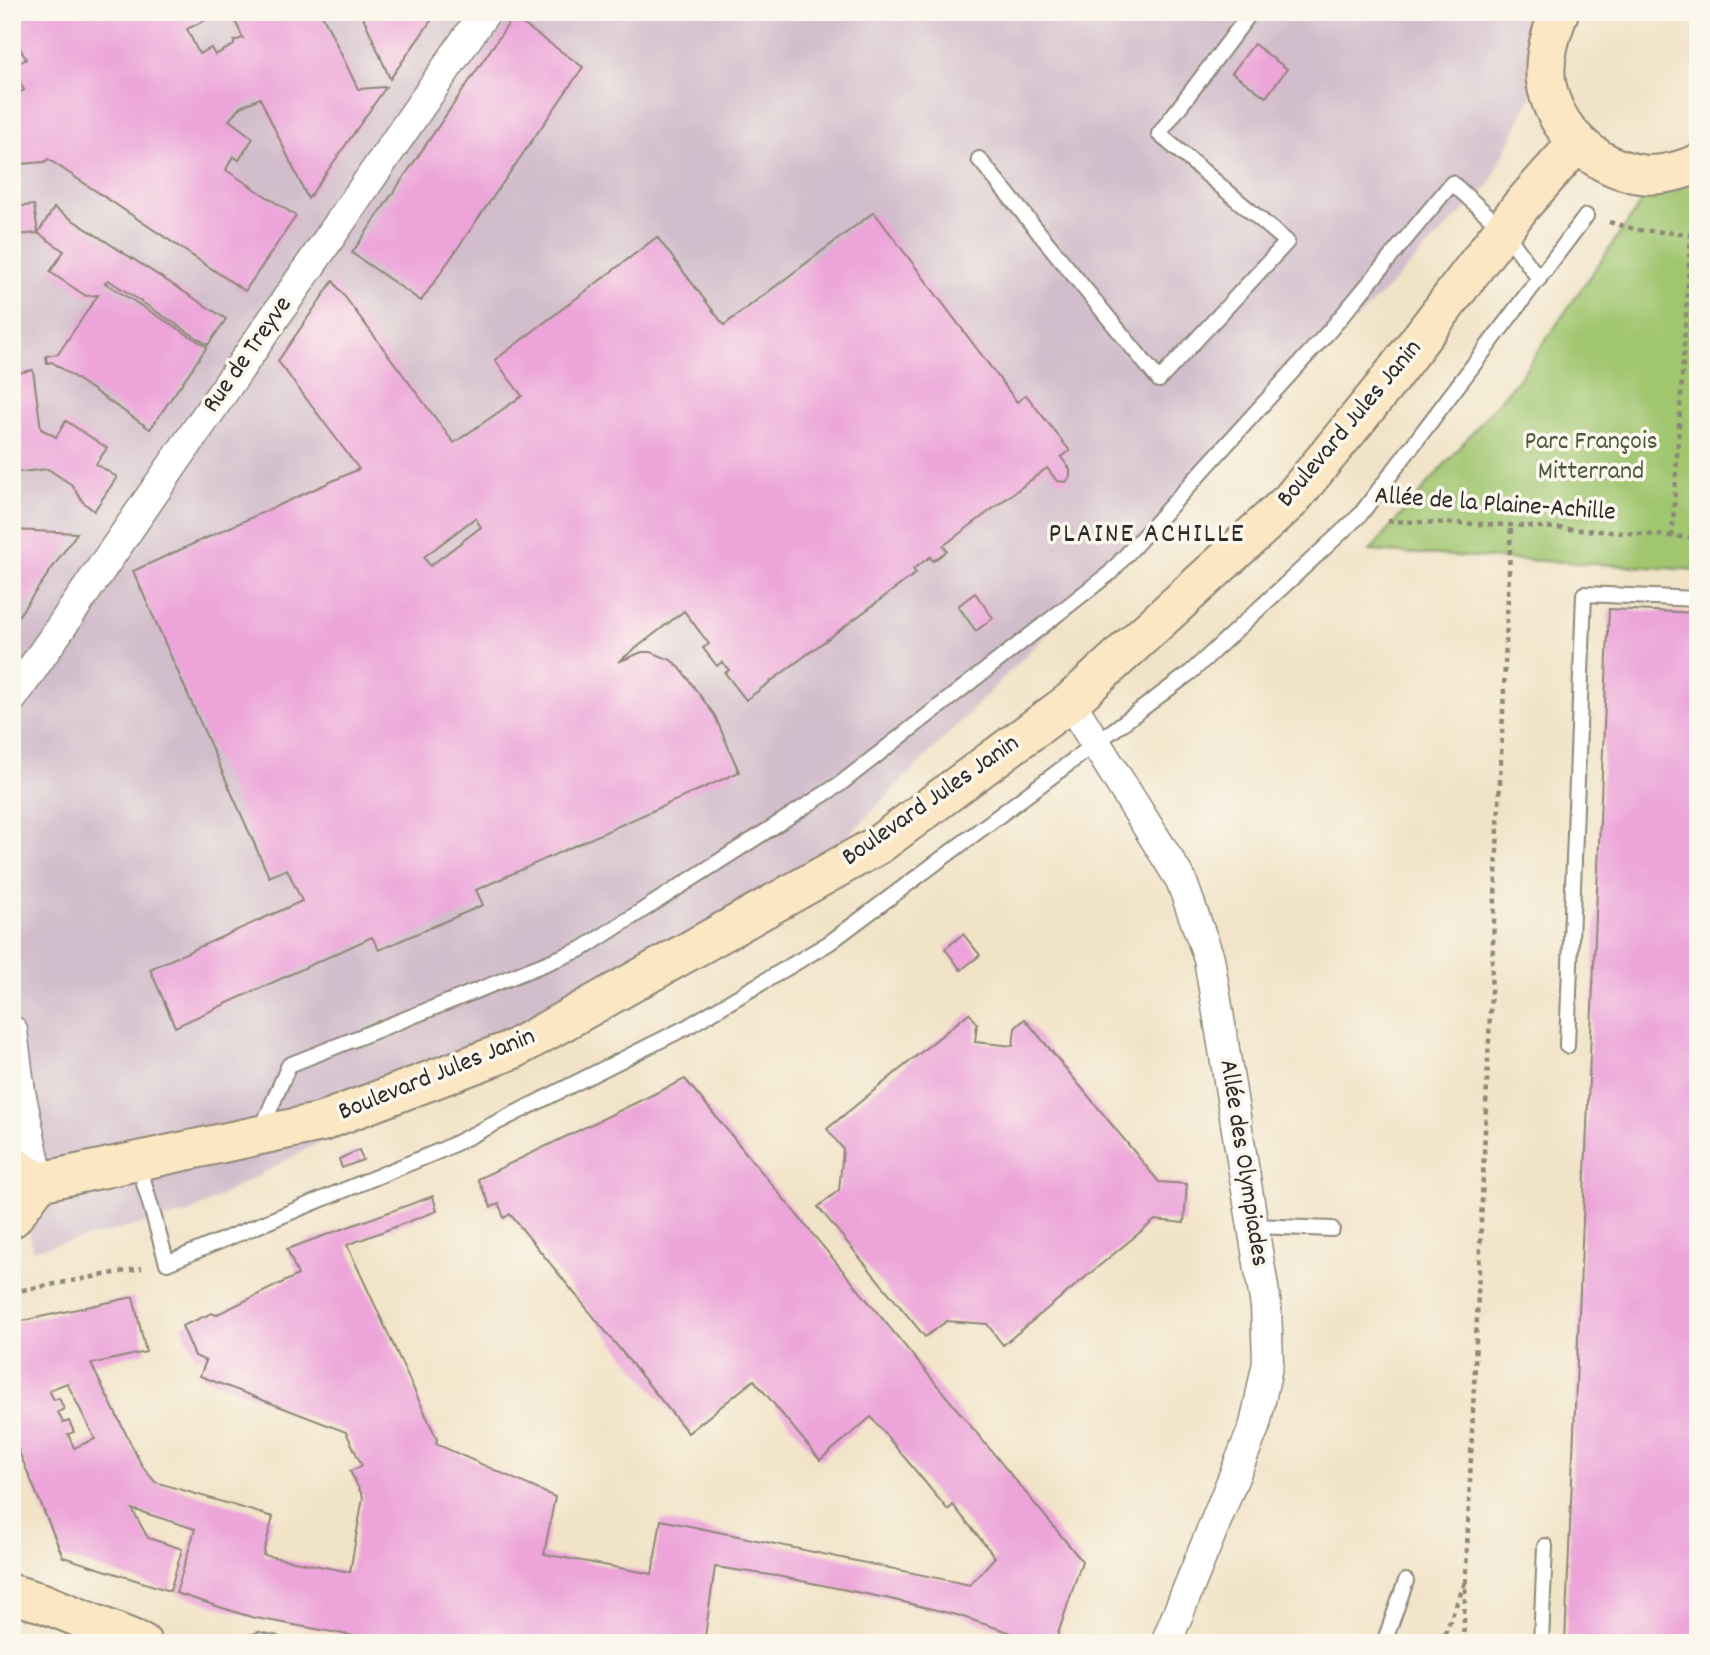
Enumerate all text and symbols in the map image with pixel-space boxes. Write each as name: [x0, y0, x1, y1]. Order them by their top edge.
street label: Rue de Treyve: [194, 289, 302, 421]
street label: Boulevard Jules Janin: [1269, 332, 1431, 516]
park label: Parc François Mitterrand: [1524, 424, 1658, 491]
street label: Allée de la Plaine-Achille: [1373, 478, 1617, 532]
district label: PLAINE ACHILLE: [1049, 516, 1245, 556]
street label: Boulevard Jules Janin: [835, 726, 1027, 876]
street label: Boulevard Jules Janin: [333, 1019, 541, 1131]
street label: Allée des Olympiades: [1208, 1057, 1278, 1269]

